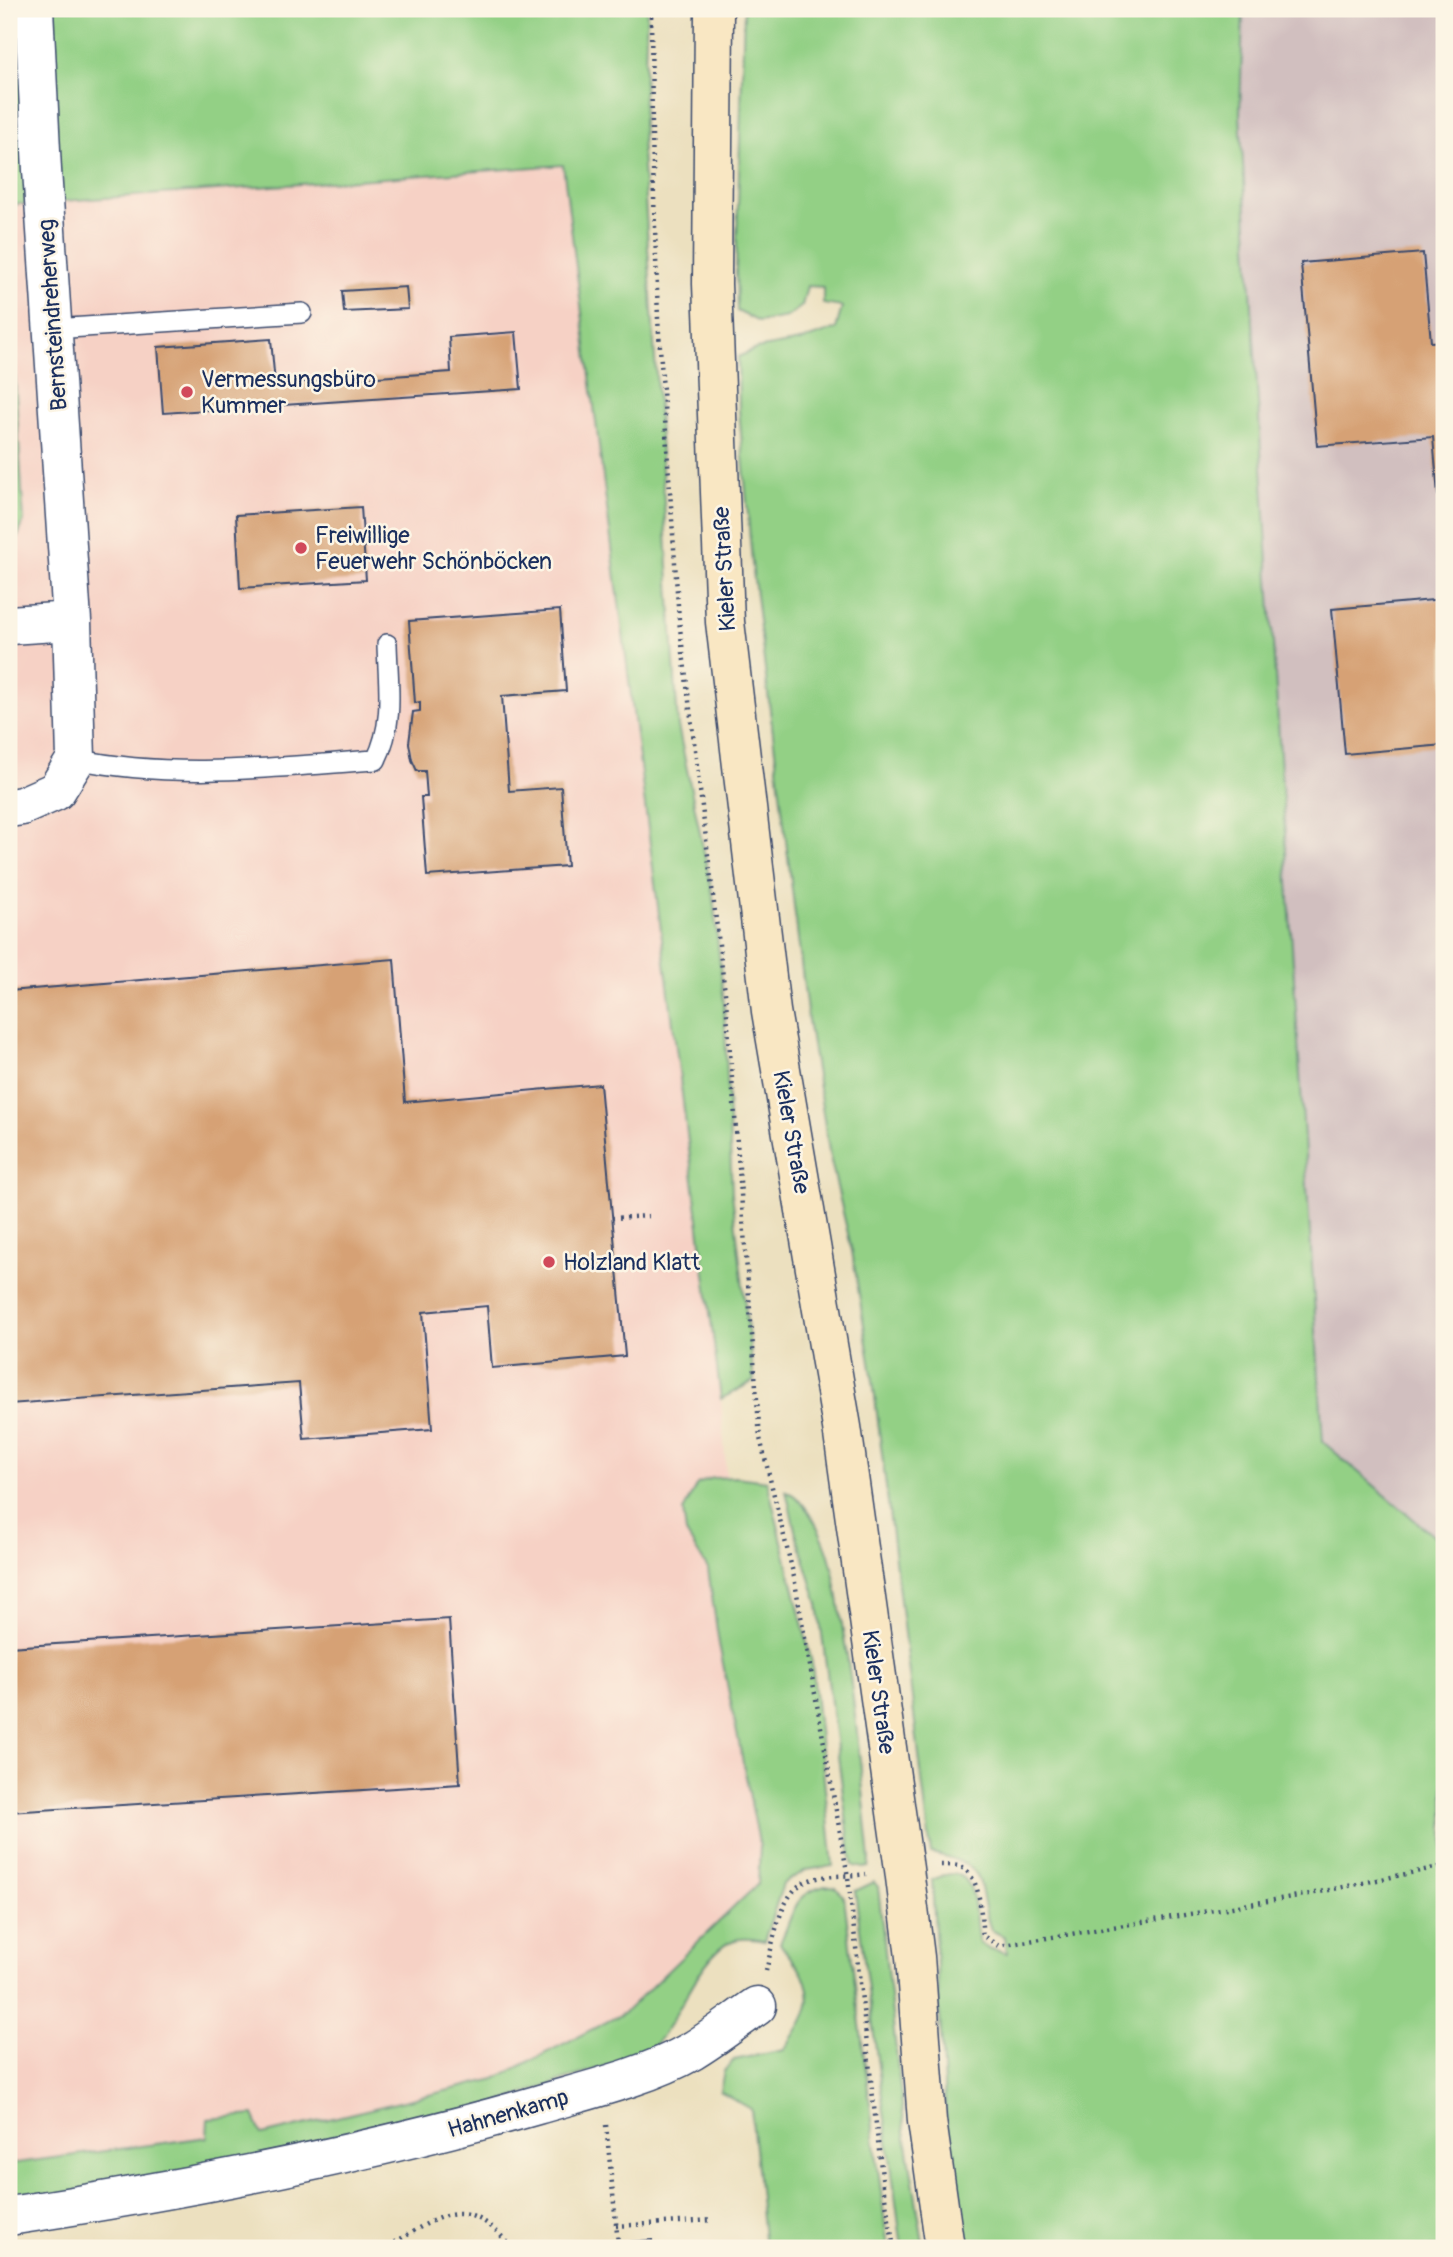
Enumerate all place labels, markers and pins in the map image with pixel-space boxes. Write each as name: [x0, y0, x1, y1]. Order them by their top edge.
place label: Vermessungsbüro Kummer: [201, 365, 376, 420]
marker: Vermessungsbüro Kummer: [179, 384, 195, 400]
place label: Freiwillige Feuerwehr Schönböcken: [315, 521, 552, 576]
marker: Freiwillige Feuerwehr Schönböcken: [293, 540, 309, 556]
place label: Holzland Klatt: [563, 1248, 701, 1277]
marker: Holzland Klatt: [541, 1254, 557, 1270]

